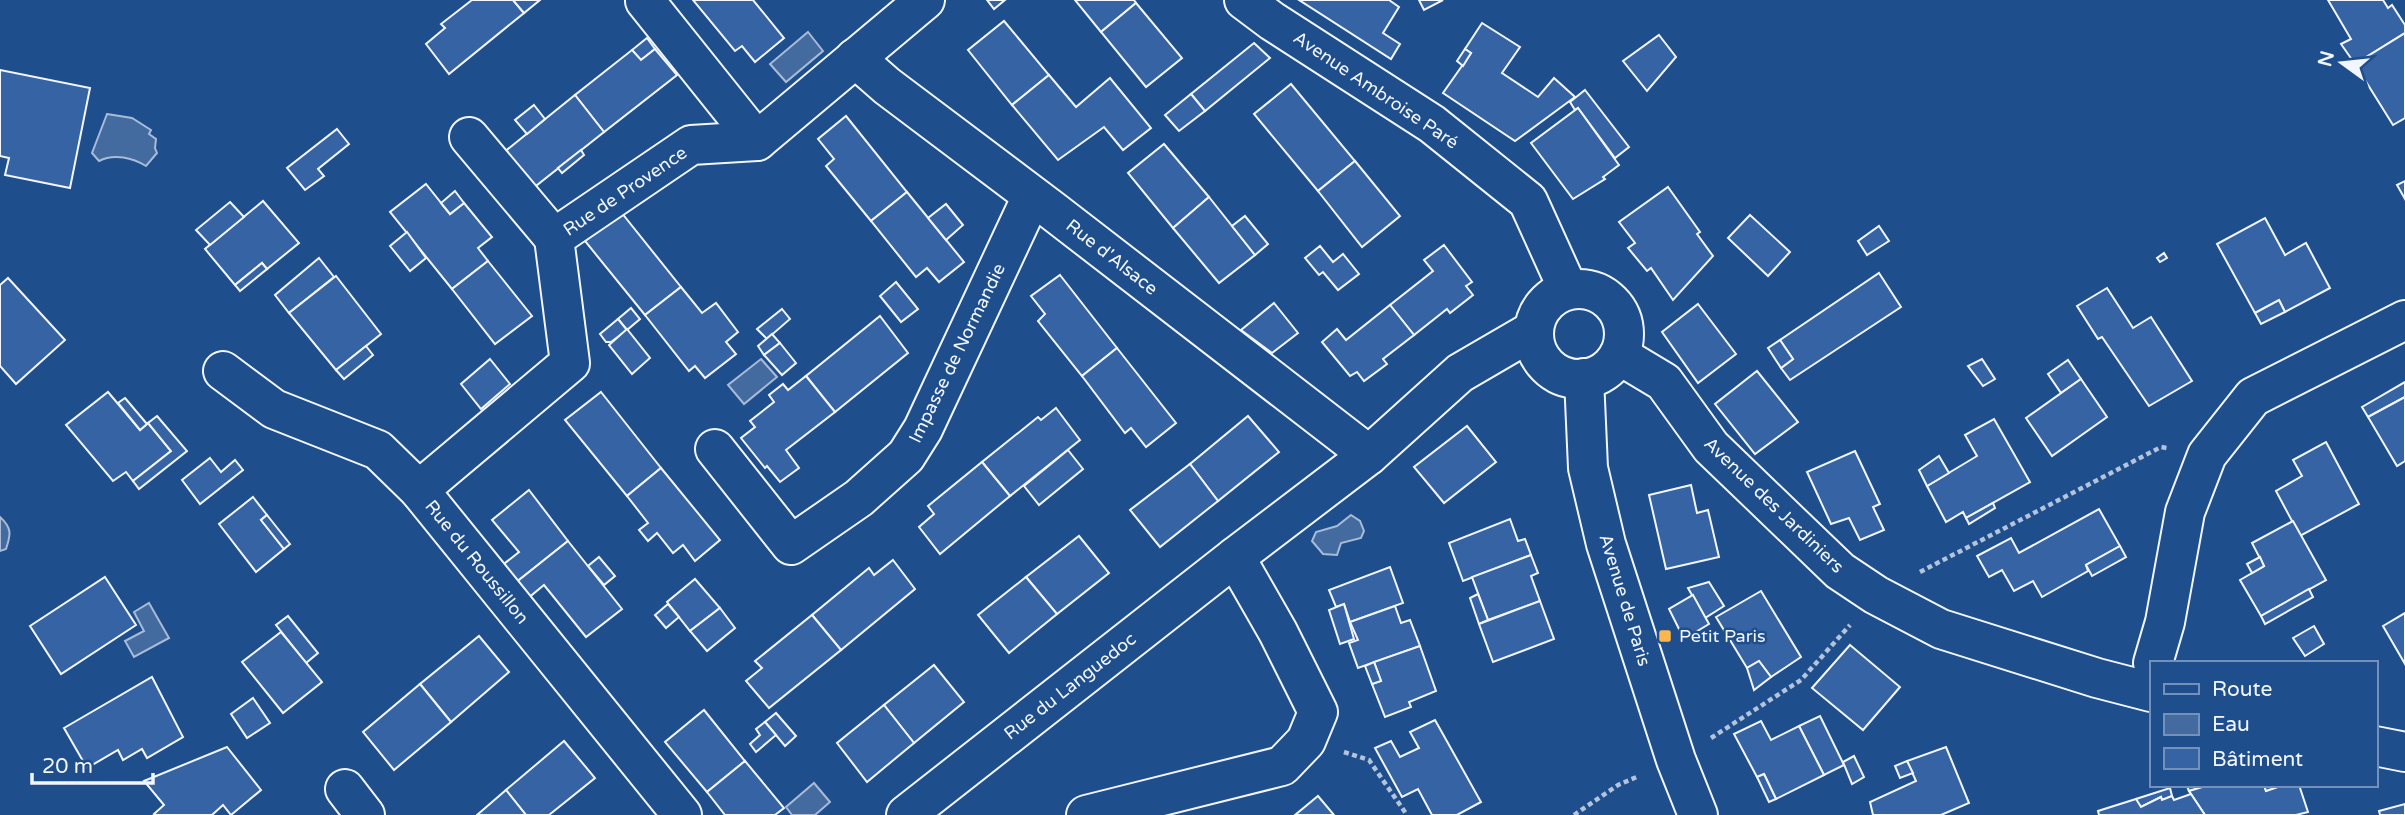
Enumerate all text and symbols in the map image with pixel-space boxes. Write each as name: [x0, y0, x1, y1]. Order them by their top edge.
street label: Avenue Ambroise Paré: [1289, 27, 1463, 153]
north arrow: [2307, 28, 2377, 98]
text: N: [2314, 49, 2339, 69]
street label: Rue de Provence: [559, 141, 691, 241]
street label: Rue d'Alsace: [1062, 214, 1162, 300]
street label: Impasse de Normandie: [904, 260, 1010, 446]
street label: Avenue des Jardiniers: [1699, 432, 1849, 578]
street label: Rue du Roussillon: [420, 496, 534, 628]
street label: Avenue de Paris: [1594, 531, 1656, 669]
place label: Petit Paris: [1679, 625, 1766, 647]
street label: Rue du Languedoc: [1000, 628, 1140, 744]
marker: Petit Paris: [1657, 628, 1673, 644]
legend: [2150, 661, 2377, 787]
text: Route: [2212, 677, 2272, 702]
text: Eau: [2212, 712, 2250, 737]
scale bar: [32, 742, 152, 786]
text: Bâtiment: [2212, 747, 2303, 772]
text: 20 m: [42, 754, 93, 779]

